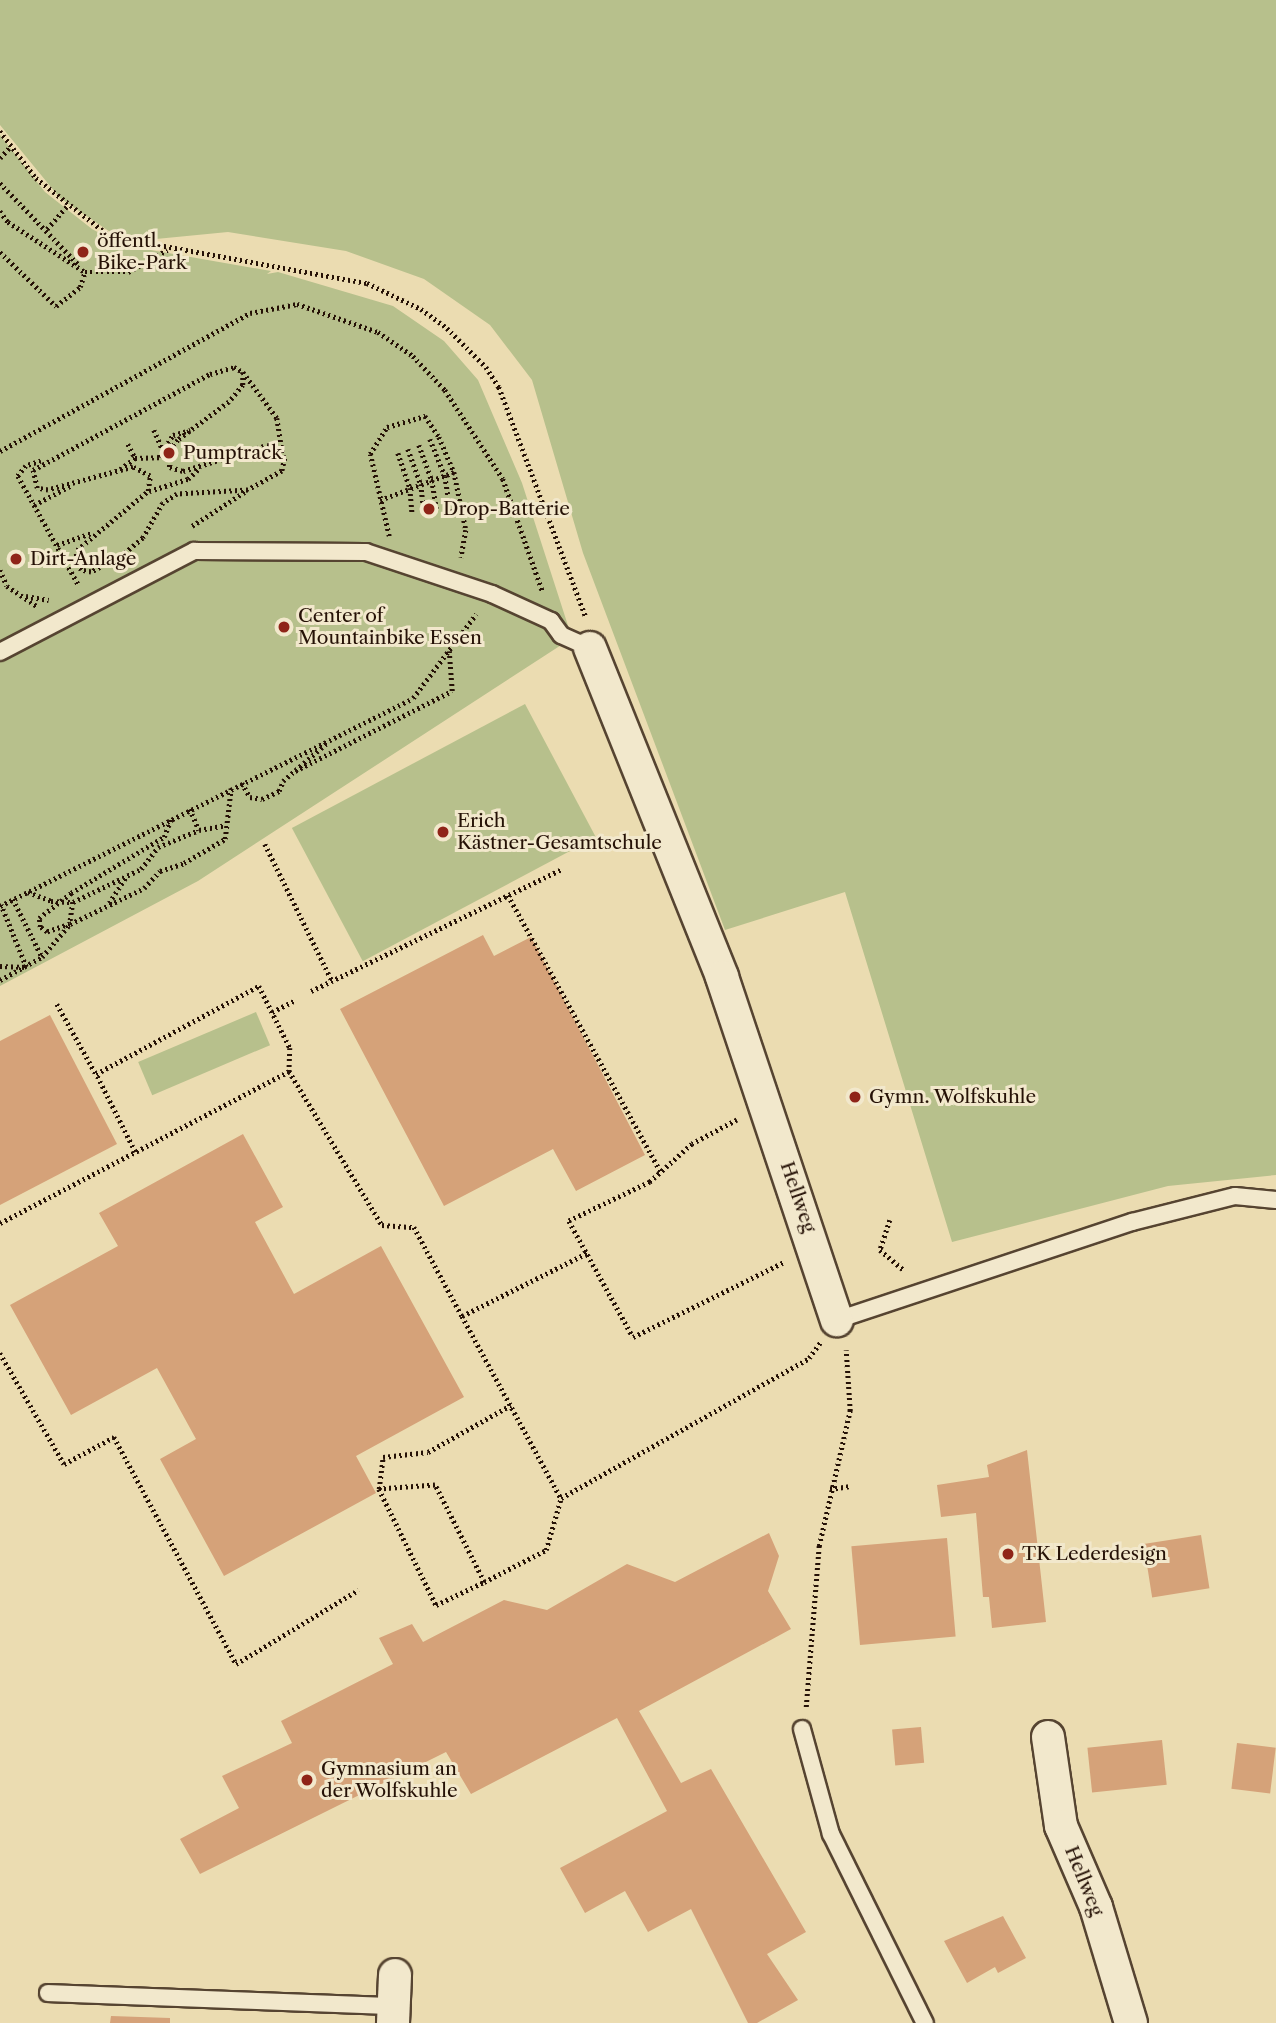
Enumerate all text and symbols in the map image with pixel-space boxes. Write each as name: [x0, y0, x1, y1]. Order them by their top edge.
place label: öffentl. Bike-Park: [97, 230, 187, 274]
marker: öffentl. Bike-Park: [75, 244, 91, 260]
place label: Pumptrack: [183, 442, 282, 464]
marker: Pumptrack: [161, 445, 177, 461]
place label: Drop-Batterie: [443, 498, 570, 520]
marker: Drop-Batterie: [421, 501, 437, 517]
place label: Dirt-Anlage: [30, 548, 136, 570]
marker: Dirt-Anlage: [8, 551, 24, 567]
place label: Center of Mountainbike Essen: [298, 605, 482, 649]
marker: Center of Mountainbike Essen: [276, 619, 292, 635]
place label: Erich Kästner-Gesamtschule: [457, 810, 662, 854]
marker: Erich Kästner-Gesamtschule: [435, 824, 451, 840]
place label: Gymn. Wolfskuhle: [869, 1086, 1037, 1108]
marker: Gymn. Wolfskuhle: [847, 1089, 863, 1105]
street label: Hellweg: [775, 1159, 821, 1235]
place label: TK Lederdesign: [1022, 1543, 1167, 1565]
marker: TK Lederdesign: [1000, 1546, 1016, 1562]
place label: Gymnasium an der Wolfskuhle: [321, 1758, 459, 1802]
marker: Gymnasium an der Wolfskuhle: [299, 1772, 315, 1788]
street label: Hellweg: [1060, 1843, 1108, 1919]

